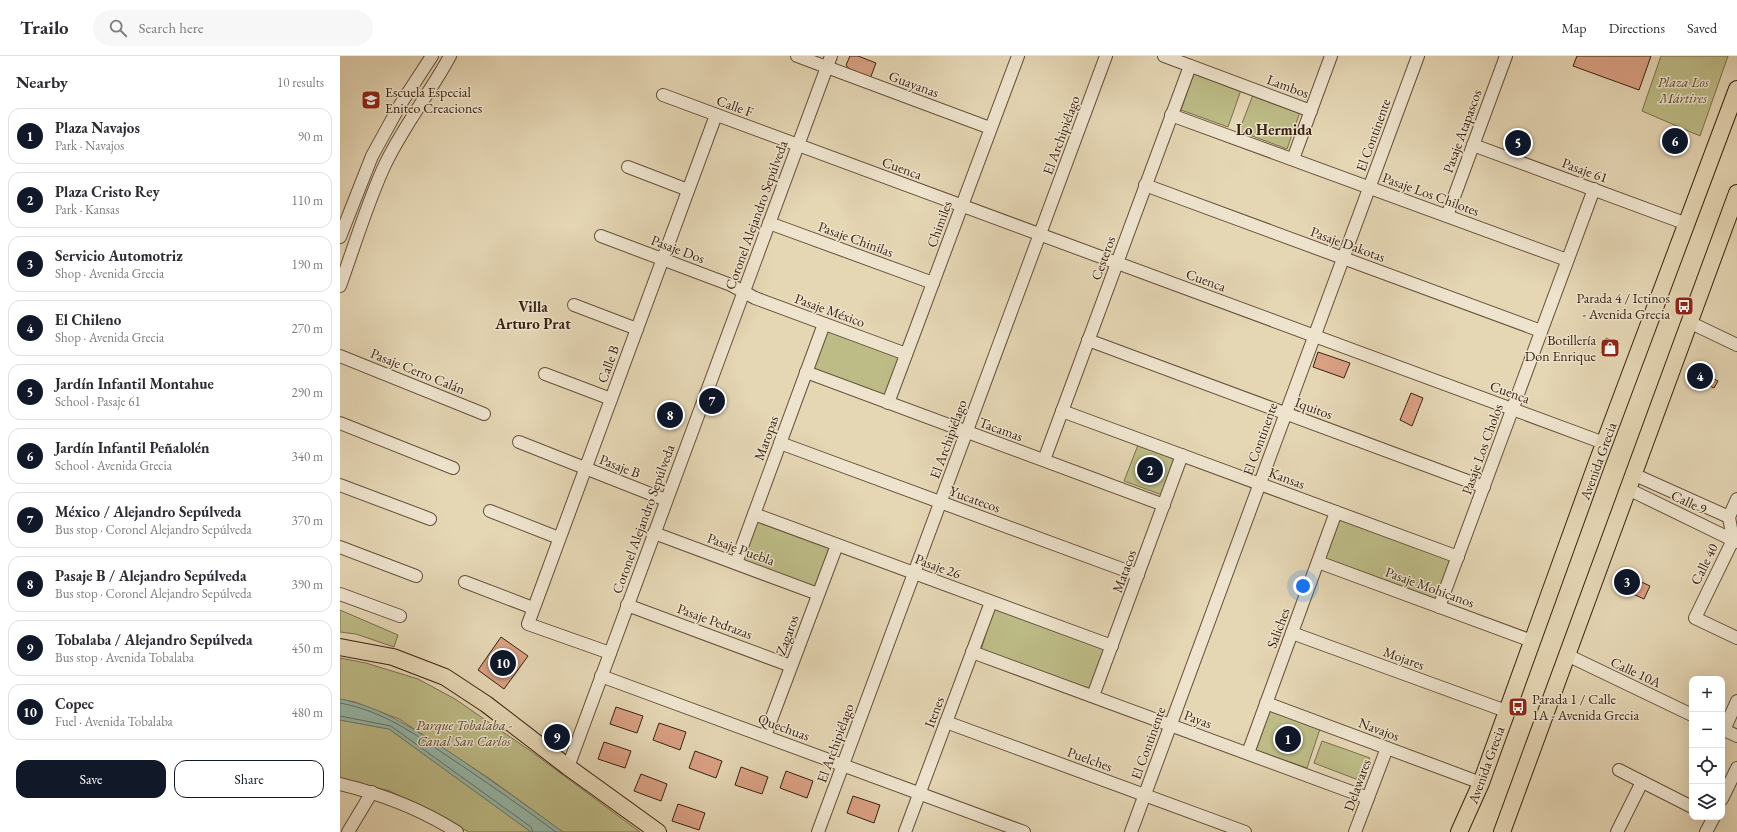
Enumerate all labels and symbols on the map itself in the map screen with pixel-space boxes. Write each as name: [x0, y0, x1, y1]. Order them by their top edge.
street label: Guayanas: [886, 67, 942, 102]
street label: Lambos: [1265, 70, 1312, 102]
park label: Plaza Los Mártires: [1657, 73, 1709, 107]
place label: Escuela Especial Eniteo Creaciones: [385, 83, 483, 117]
street label: Pasaje Atapascos: [1439, 86, 1486, 175]
school or university icon: Escuela Especial Eniteo Creaciones: [360, 89, 382, 111]
street label: Calle F: [714, 91, 756, 121]
street label: El Archipiélago: [1038, 93, 1084, 177]
street label: El Continente: [1352, 96, 1395, 174]
district label: Lo Hermida: [1236, 120, 1312, 139]
pin: 6: [1662, 126, 1688, 156]
pin: 5: [1505, 128, 1531, 158]
street label: Coronel Alejandro Sepúlveda: [721, 138, 792, 292]
street label: Cuenca: [880, 152, 925, 184]
street label: Pasaje 61: [1560, 153, 1610, 187]
street label: Pasaje Los Chilotes: [1380, 168, 1482, 220]
street label: Chimiles: [922, 198, 956, 250]
street label: Pasaje Chinilas: [816, 217, 897, 261]
street label: Pasaje Dakotas: [1308, 222, 1388, 266]
street label: Pasaje Dos: [649, 231, 708, 268]
street label: Cesteros: [1087, 233, 1119, 283]
street label: Cuenca: [1184, 264, 1229, 296]
street label: Pasaje México: [792, 289, 868, 331]
place label: Parada 4 / Ictinos - Avenida Grecia: [1577, 289, 1670, 323]
bus stop icon: Parada 4 / Ictinos - Avenida Grecia: [1673, 295, 1695, 317]
district label: Villa Arturo Prat: [494, 297, 571, 333]
place label: Botillería Don Enrique: [1525, 331, 1597, 365]
shop icon: Botillería Don Enrique: [1599, 337, 1621, 359]
street label: Calle B: [593, 343, 623, 385]
street label: Pasaje Cerro Calán: [368, 344, 468, 398]
pin: 4: [1687, 361, 1713, 391]
street label: Cuenca: [1488, 376, 1533, 408]
pin: 7: [699, 386, 725, 416]
street label: Iquitos: [1293, 393, 1336, 423]
street label: El Archipiélago: [925, 397, 971, 481]
pin: 8: [657, 400, 683, 430]
street label: El Continente: [1239, 400, 1282, 478]
street label: Pasaje Los Cholos: [1457, 401, 1507, 497]
street label: Maropas: [750, 413, 783, 463]
street label: Tacamas: [977, 413, 1026, 445]
street label: Avenida Grecia: [1575, 419, 1620, 503]
street label: Coronel Alejandro Sepúlveda: [608, 442, 679, 596]
street label: Pasaje B: [597, 450, 643, 482]
pin: 2: [1137, 455, 1163, 485]
street label: Kansas: [1266, 463, 1308, 493]
street label: Yucatecos: [947, 481, 1003, 517]
street label: Calle 9: [1668, 486, 1710, 518]
street label: Pasaje Puebla: [705, 528, 778, 570]
street label: Calle 40: [1686, 540, 1722, 588]
street label: Matacos: [1108, 546, 1140, 595]
street label: Pasaje 26: [913, 549, 964, 583]
street label: Pasaje Mohicanos: [1383, 563, 1478, 612]
pin: 3: [1614, 567, 1640, 597]
your location: [1293, 576, 1313, 596]
street label: Pasaje Pedrazas: [675, 599, 756, 643]
street label: Saliches: [1262, 605, 1294, 651]
street label: Zagaros: [771, 612, 803, 658]
street label: Mojares: [1381, 642, 1428, 674]
pin: 10: [490, 648, 516, 678]
street label: Calle 10A: [1608, 653, 1664, 692]
place label: Parada 1 / Calle 1A - Avenida Grecia: [1532, 690, 1639, 724]
street label: Itenes: [920, 693, 948, 730]
bus stop icon: Parada 1 / Calle 1A - Avenida Grecia: [1507, 696, 1529, 718]
street label: El Archipiélago: [812, 701, 858, 785]
street label: El Continente: [1127, 704, 1170, 782]
street label: Payas: [1182, 706, 1215, 732]
street label: Quechuas: [756, 709, 813, 745]
street label: Navajos: [1356, 713, 1402, 745]
park label: Parque Tobalaba - Canal San Carlos: [416, 716, 512, 750]
pin: 9: [544, 722, 570, 752]
street label: Avenida Grecia: [1463, 723, 1508, 807]
pin: 1: [1275, 724, 1301, 754]
street label: Puelches: [1065, 743, 1116, 776]
street label: Delawares: [1339, 756, 1375, 814]

